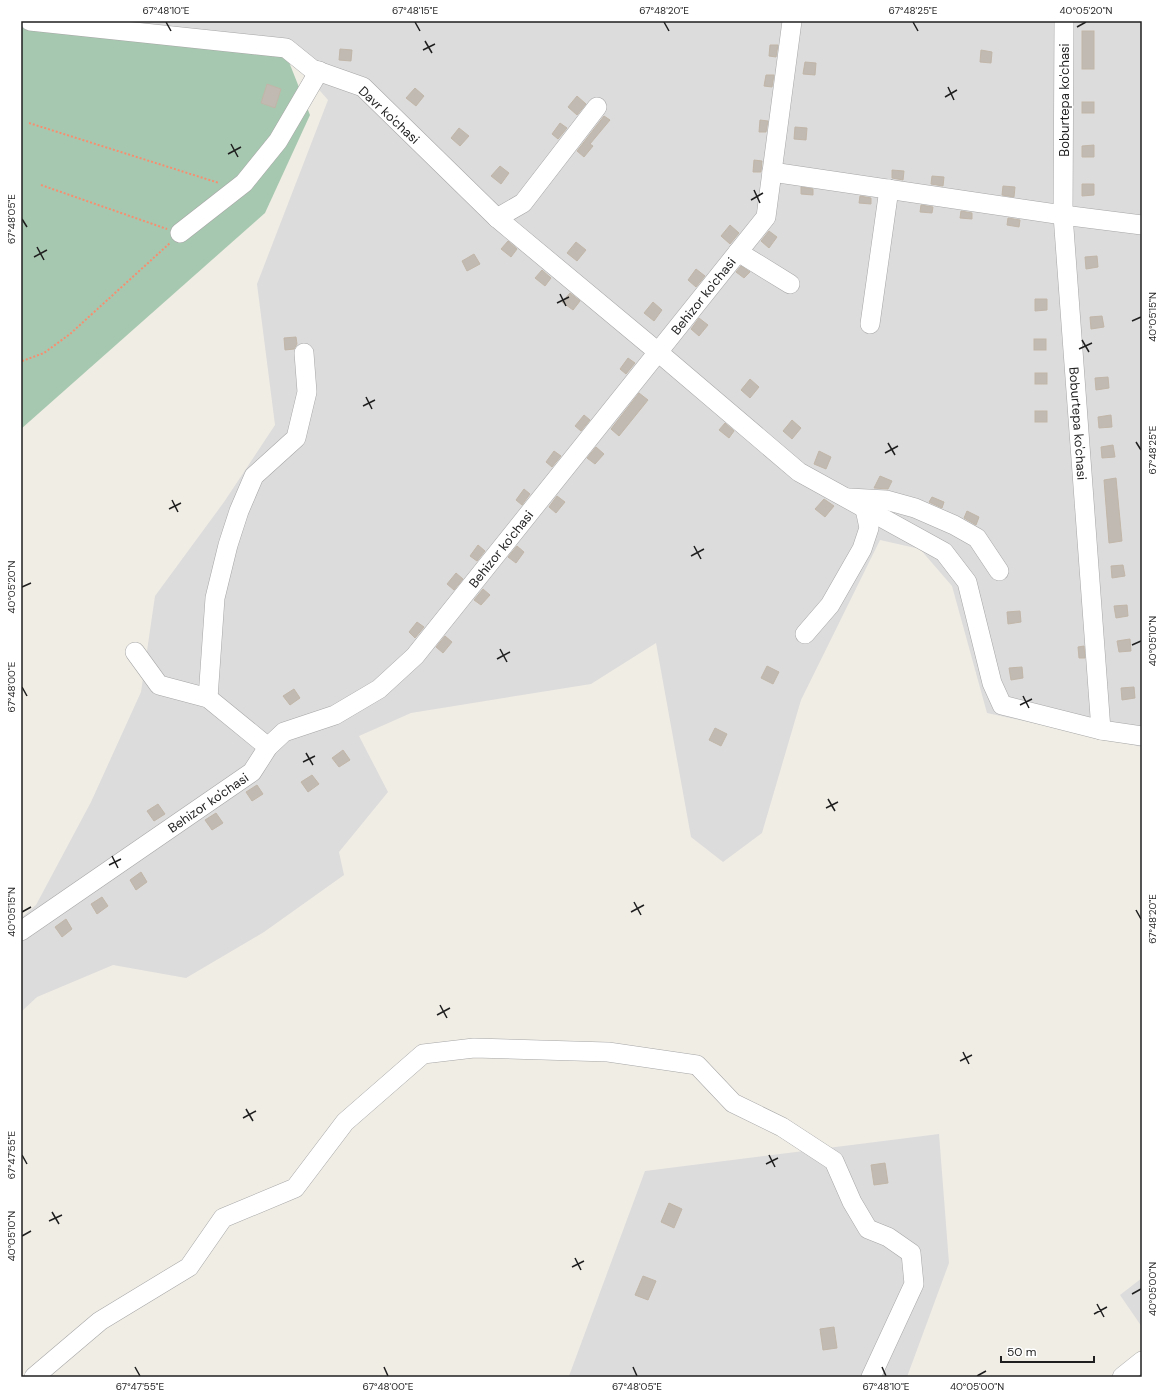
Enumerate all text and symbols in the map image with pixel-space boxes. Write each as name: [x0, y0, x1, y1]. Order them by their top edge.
text: 67°48'10"E: [142, 4, 190, 17]
text: 67°48'15"E: [392, 4, 438, 17]
text: 67°48'20"E: [639, 4, 689, 17]
text: 67°48'25"E: [889, 4, 938, 17]
text: 40°05'20"N: [1059, 4, 1113, 17]
street label: Boburtepa ko'chasi: [1056, 43, 1073, 157]
street label: Davr ko'chasi: [355, 82, 423, 148]
text: 67°48'05"E: [5, 194, 18, 244]
street label: Behizor ko'chasi: [667, 254, 739, 338]
text: 40°05'15"N: [1146, 292, 1159, 342]
street label: Boburtepa ko'chasi: [1066, 366, 1091, 481]
text: 67°48'25"E: [1146, 425, 1159, 474]
street label: Behizor ko'chasi: [465, 507, 537, 591]
text: 40°05'20"N: [5, 560, 18, 614]
text: 40°05'10"N: [1146, 616, 1159, 666]
text: 67°48'00"E: [5, 661, 18, 712]
street label: Behizor ko'chasi: [164, 769, 252, 836]
text: 40°05'15"N: [5, 887, 18, 937]
text: 67°48'20"E: [1146, 894, 1159, 944]
text: 67°47'55"E: [5, 1130, 18, 1179]
text: 40°05'10"N: [5, 1211, 18, 1261]
text: 40°05'00"N: [1146, 1262, 1159, 1316]
scale bar: [1001, 1338, 1094, 1364]
text: 50 m: [1007, 1344, 1036, 1360]
text: 67°47'55"E: [116, 1380, 165, 1393]
text: 67°48'00"E: [363, 1380, 414, 1393]
text: 67°48'05"E: [612, 1380, 662, 1393]
text: 67°48'10"E: [862, 1380, 910, 1393]
text: 40°05'00"N: [950, 1380, 1004, 1393]

